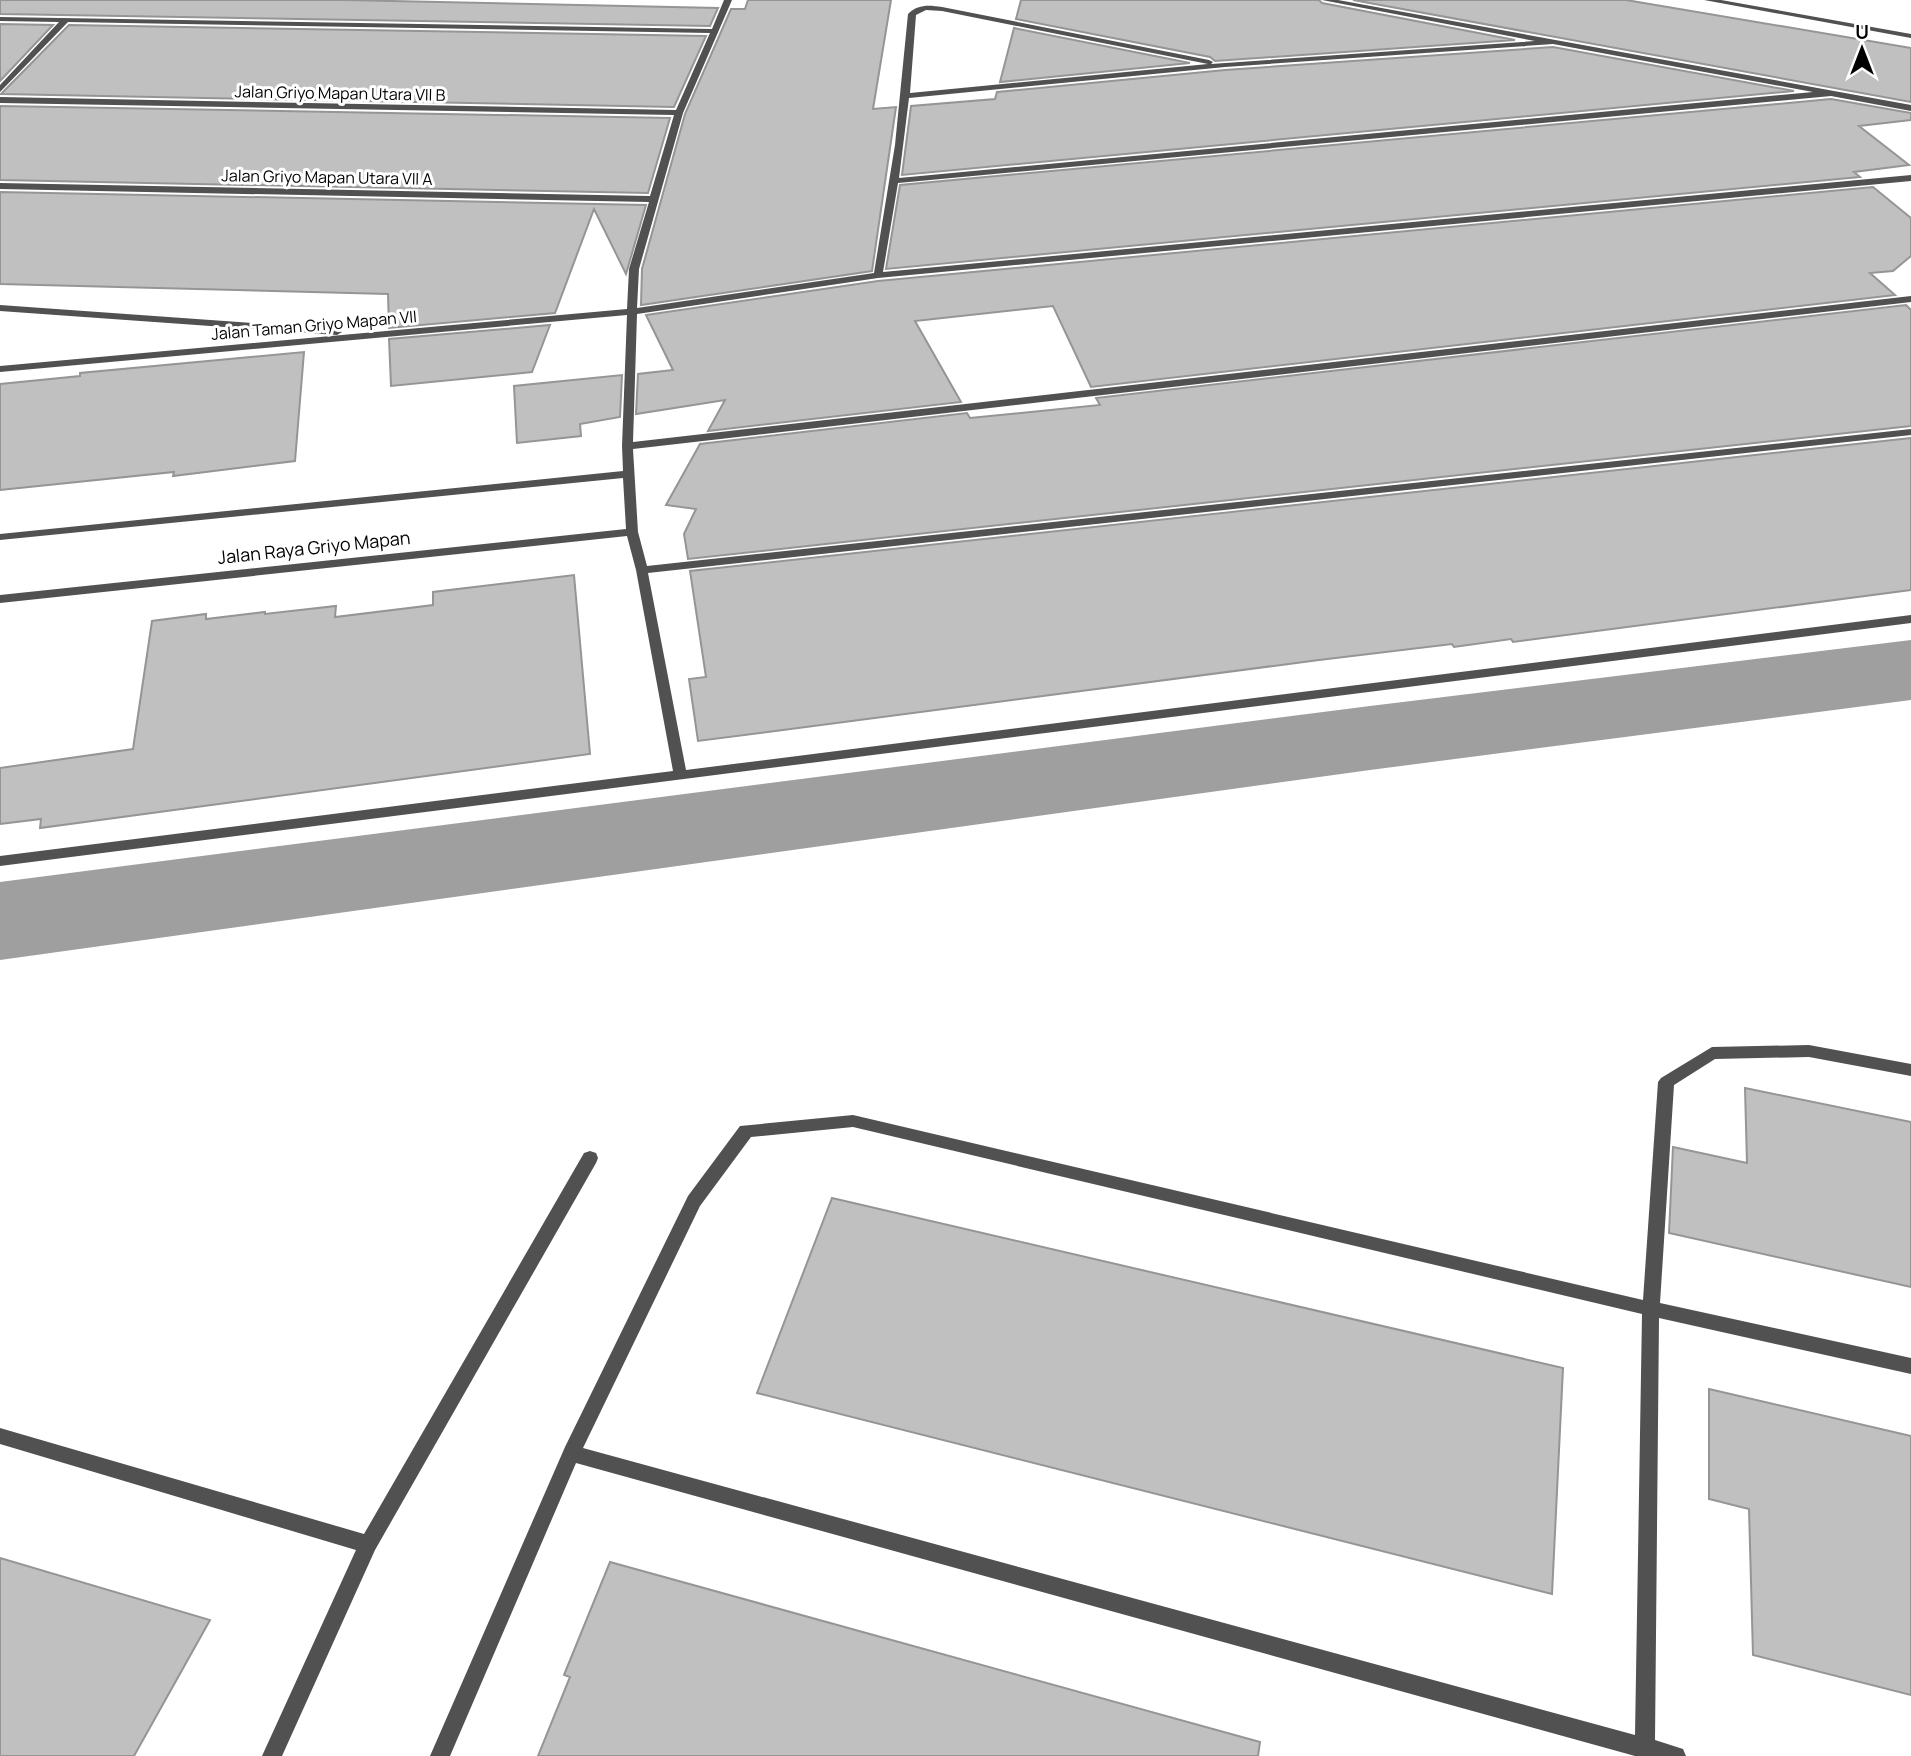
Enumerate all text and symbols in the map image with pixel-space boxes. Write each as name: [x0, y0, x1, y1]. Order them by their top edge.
north arrow: [1827, 14, 1897, 84]
text: U: [1855, 19, 1869, 45]
street label: Jalan Griyo Mapan Utara VII B: [234, 80, 446, 106]
street label: Jalan Griyo Mapan Utara VII A: [221, 164, 433, 190]
street label: Jalan Taman Griyo Mapan VII: [210, 305, 418, 345]
street label: Jalan Raya Griyo Mapan: [216, 525, 411, 569]

